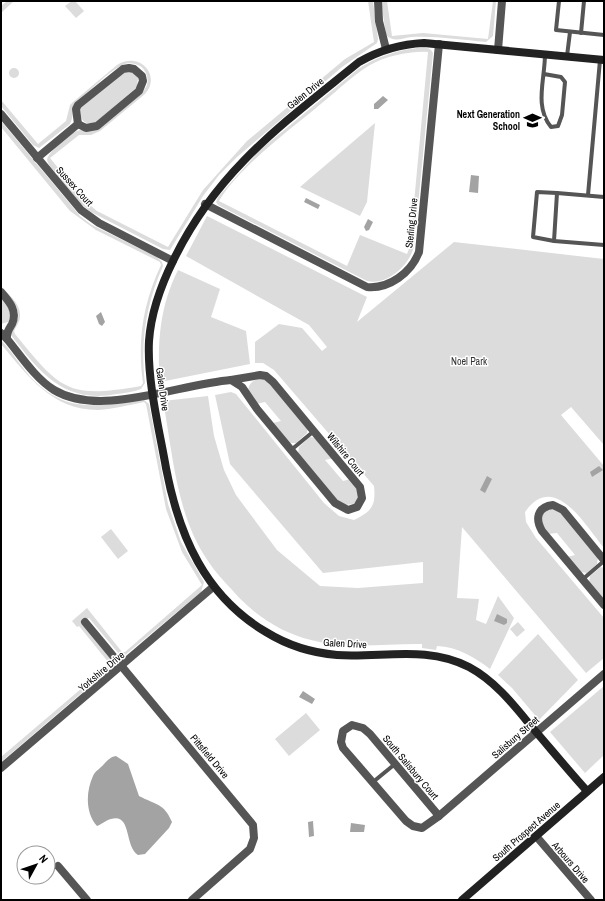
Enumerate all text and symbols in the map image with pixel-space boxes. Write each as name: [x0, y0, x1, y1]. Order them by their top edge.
street label: Galen Drive: [284, 74, 327, 112]
place label: Next Generation School: [457, 108, 520, 133]
school or university icon: Next Generation School: [523, 110, 543, 130]
street label: Sussex Court: [53, 164, 96, 210]
street label: Sterling Drive: [402, 197, 421, 249]
park label: Noel Park: [451, 355, 488, 368]
street label: Galen Drive: [153, 367, 172, 412]
street label: Wilshire Court: [324, 430, 368, 479]
street label: Galen Drive: [323, 636, 368, 651]
street label: Yorkshire Drive: [76, 648, 127, 694]
street label: Salisbury Street: [489, 713, 542, 761]
street label: Pittsfield Drive: [187, 732, 232, 781]
street label: South Salisbury Court: [380, 732, 442, 803]
street label: South Prospect Avenue: [490, 798, 563, 864]
street label: Arbours Drive: [548, 838, 592, 886]
north arrow: [16, 845, 56, 885]
text: N: [36, 852, 51, 866]

